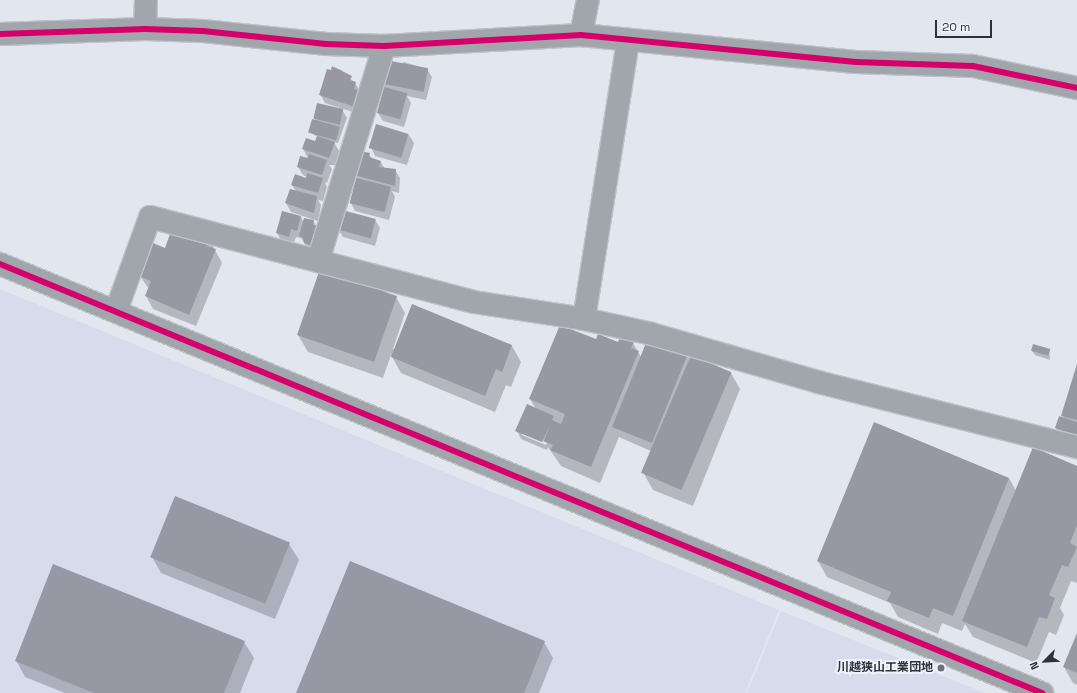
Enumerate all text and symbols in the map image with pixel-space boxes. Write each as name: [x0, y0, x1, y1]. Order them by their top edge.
scale bar: [937, 12, 994, 38]
text: 20 m: [942, 19, 970, 35]
north arrow: [1025, 641, 1065, 681]
text: N: [1026, 660, 1042, 672]
place label: 川越狭山工業団地: [837, 661, 933, 675]
marker: 川越狭山工業団地: [936, 663, 946, 673]

